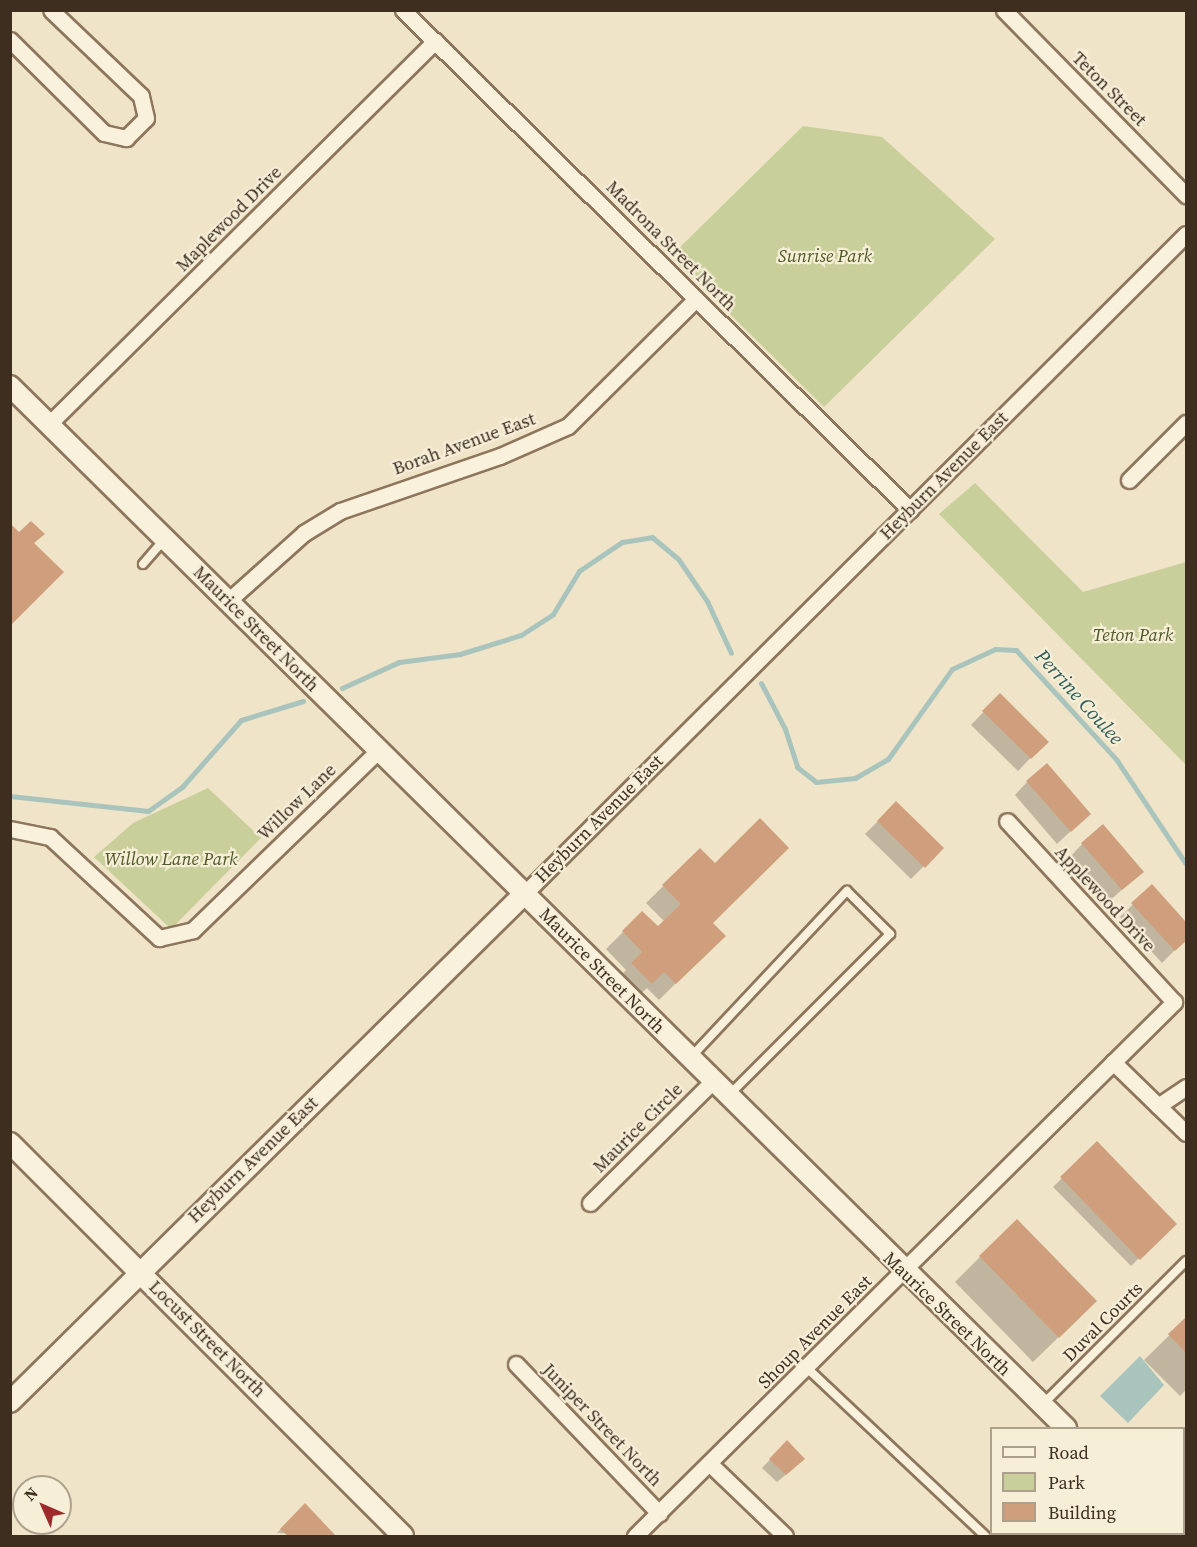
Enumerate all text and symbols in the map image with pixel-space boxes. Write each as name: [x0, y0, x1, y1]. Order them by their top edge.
street label: Teton Street: [1067, 47, 1151, 131]
street label: Maplewood Drive: [172, 162, 286, 276]
street label: Madrona Street North: [601, 176, 741, 316]
park label: Sunrise Park: [778, 245, 872, 267]
street label: Borah Avenue East: [390, 408, 538, 480]
street label: Heyburn Avenue East: [876, 408, 1012, 544]
street label: Maurice Street North: [189, 562, 323, 696]
park label: Teton Park: [1093, 624, 1173, 646]
water label: Perrine Coulee: [1030, 644, 1128, 750]
street label: Heyburn Avenue East: [531, 751, 667, 887]
street label: Willow Lane: [253, 759, 341, 845]
street label: Applewood Drive: [1050, 841, 1160, 957]
park label: Willow Lane Park: [104, 848, 238, 870]
street label: Maurice Street North: [535, 904, 669, 1038]
street label: Maurice Circle: [589, 1079, 687, 1177]
street label: Heyburn Avenue East: [184, 1092, 322, 1228]
street label: Maurice Street North: [879, 1248, 1015, 1380]
street label: Shoup Avenue East: [754, 1271, 876, 1393]
street label: Locust Street North: [144, 1276, 270, 1402]
street label: Duval Courts: [1059, 1278, 1147, 1366]
street label: Juniper Street North: [538, 1359, 666, 1491]
legend: [990, 1427, 1185, 1535]
text: Road: [1048, 1440, 1089, 1465]
text: Park: [1048, 1470, 1085, 1495]
north arrow: [12, 1475, 72, 1535]
text: N: [19, 1482, 43, 1506]
text: Building: [1048, 1500, 1116, 1525]

